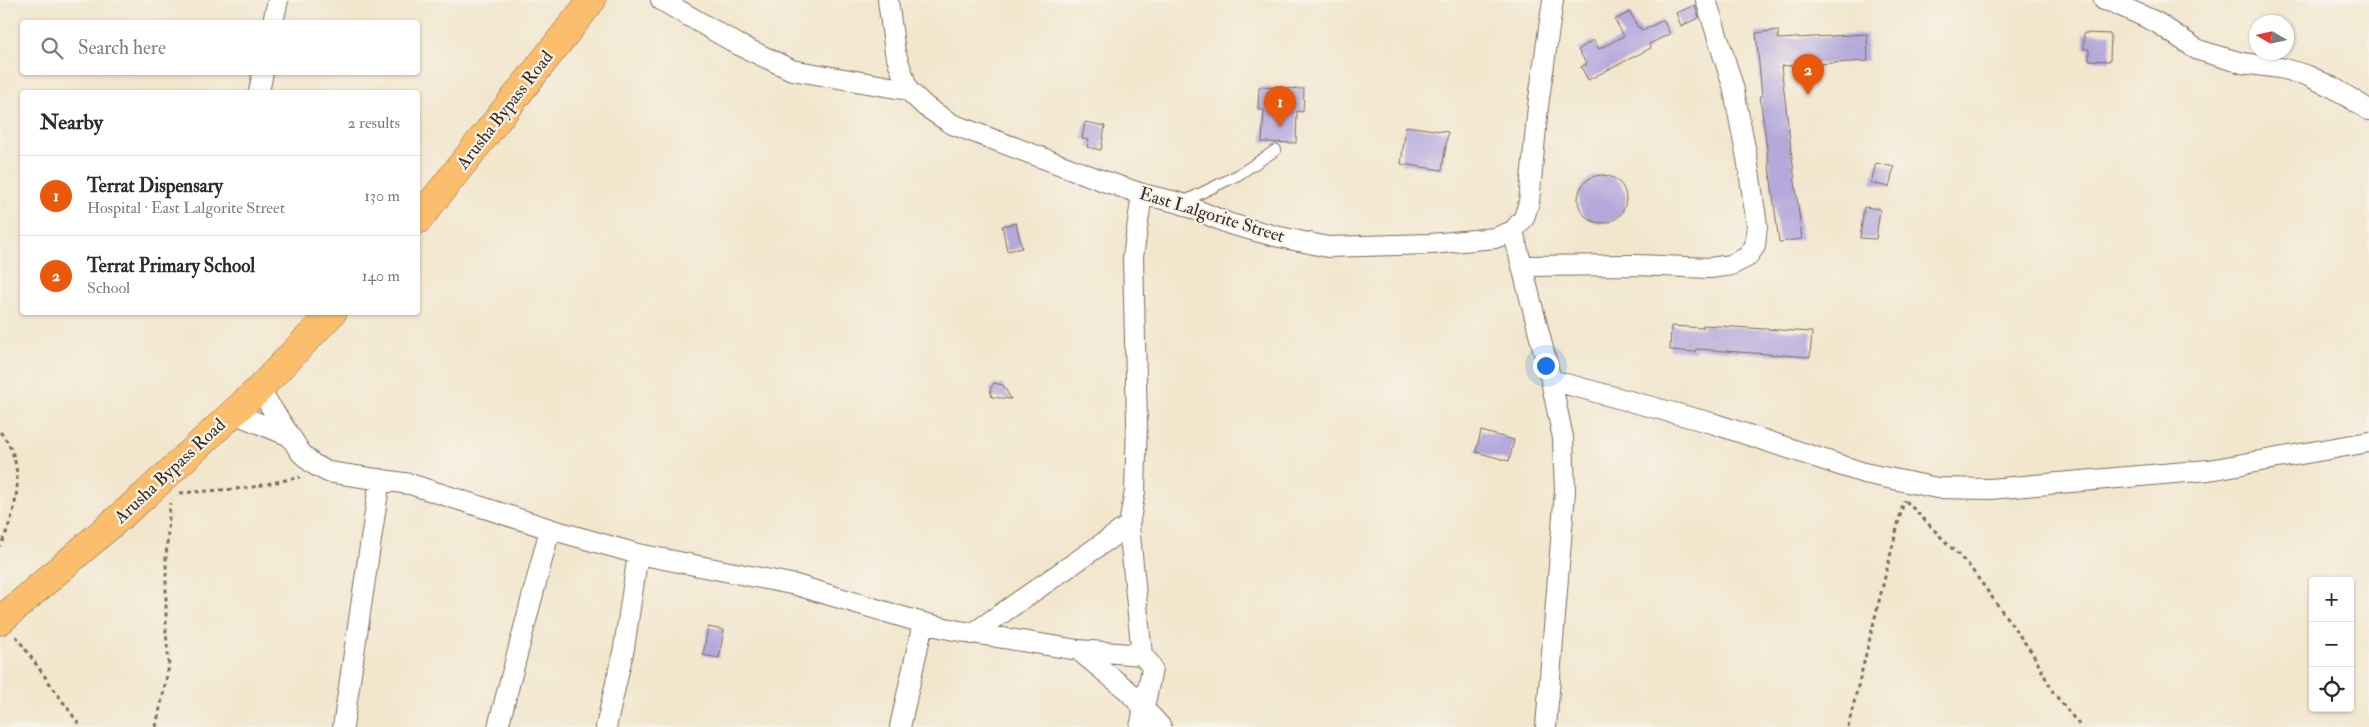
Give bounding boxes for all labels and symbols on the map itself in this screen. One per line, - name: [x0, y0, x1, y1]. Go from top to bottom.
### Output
- north arrow: [2249, 15, 2294, 60]
- street label: Arusha Bypass Road: [451, 46, 559, 175]
- pin: 2: [1792, 54, 1824, 95]
- pin: 1: [1264, 86, 1296, 127]
- street label: East Lalgorite Street: [1137, 182, 1288, 248]
- your location: [1533, 353, 1559, 379]
- street label: Arusha Bypass Road: [109, 413, 231, 529]

